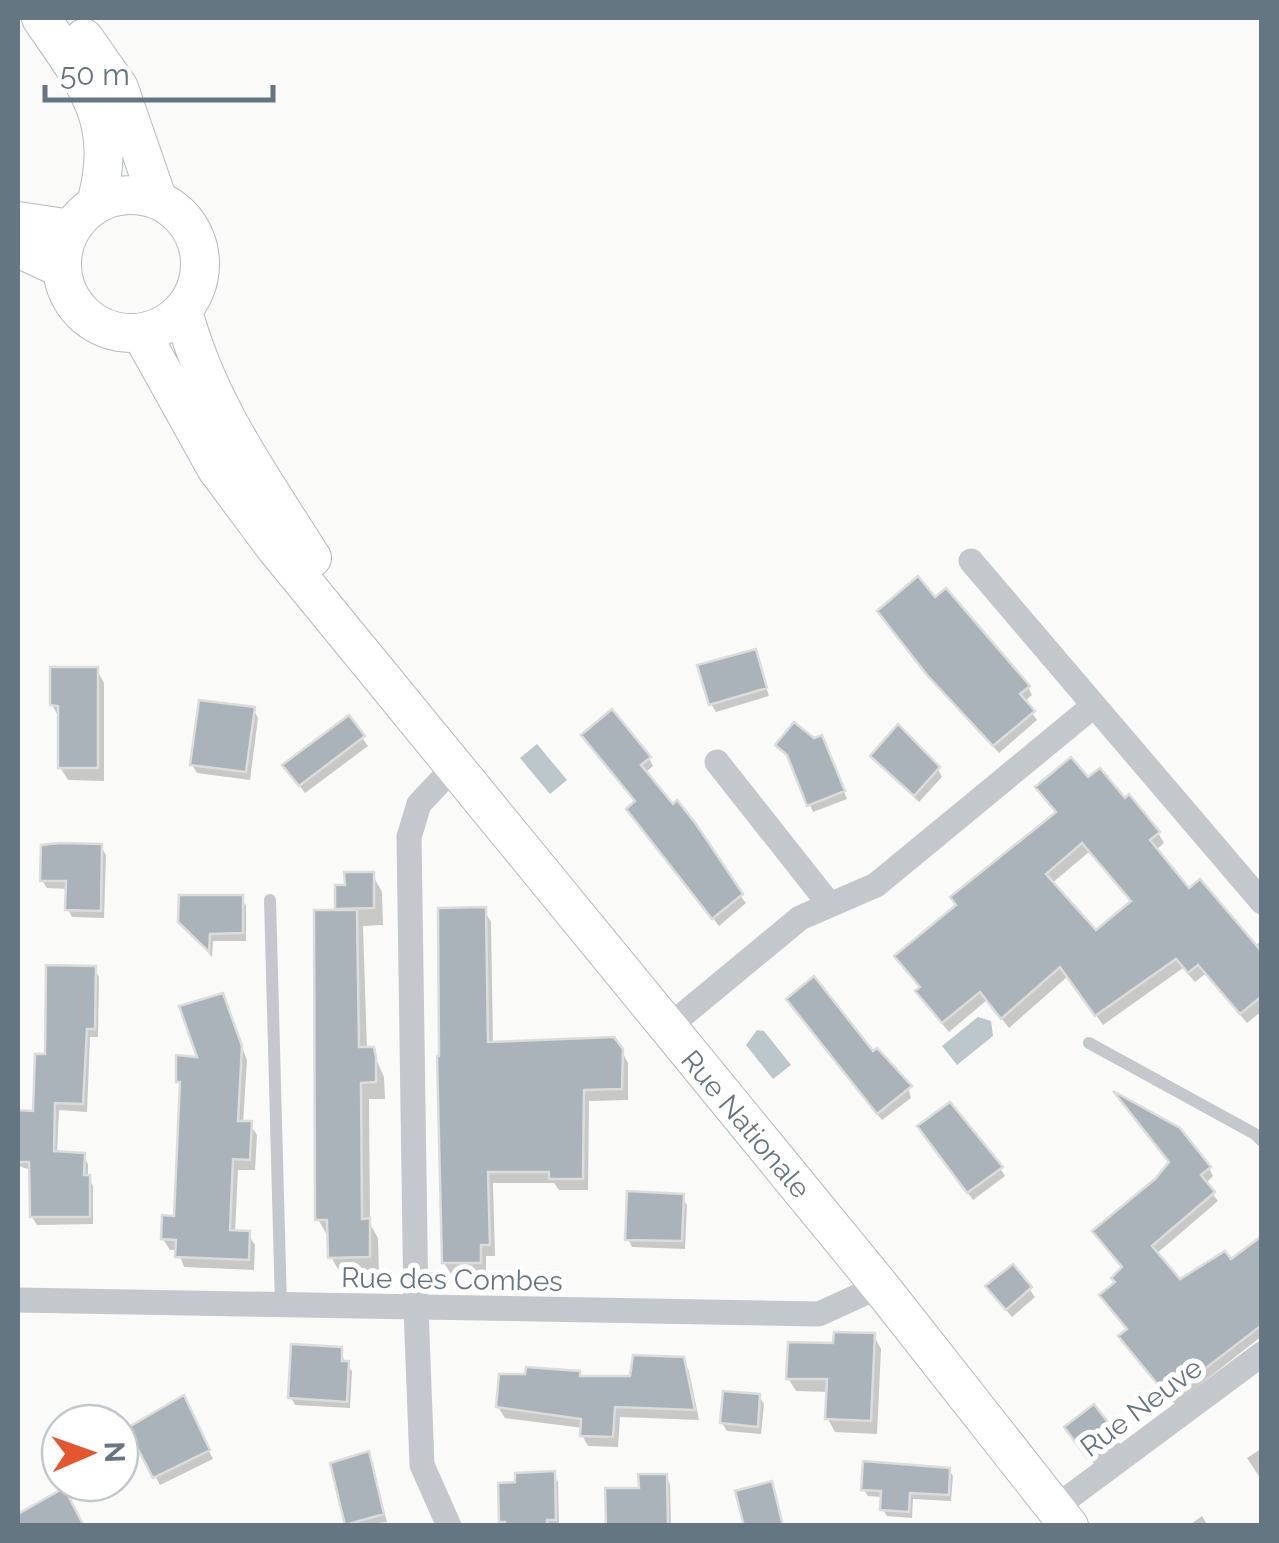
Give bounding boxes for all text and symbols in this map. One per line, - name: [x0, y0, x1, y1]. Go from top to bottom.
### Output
- scale bar: [45, 40, 272, 102]
- text: 50 m: [60, 57, 130, 92]
- street label: Rue Nationale: [674, 1044, 817, 1205]
- street label: Rue des Combes: [341, 1261, 563, 1298]
- street label: Rue Neuve: [1074, 1351, 1209, 1464]
- north arrow: [40, 1403, 140, 1503]
- text: N: [98, 1441, 131, 1463]

